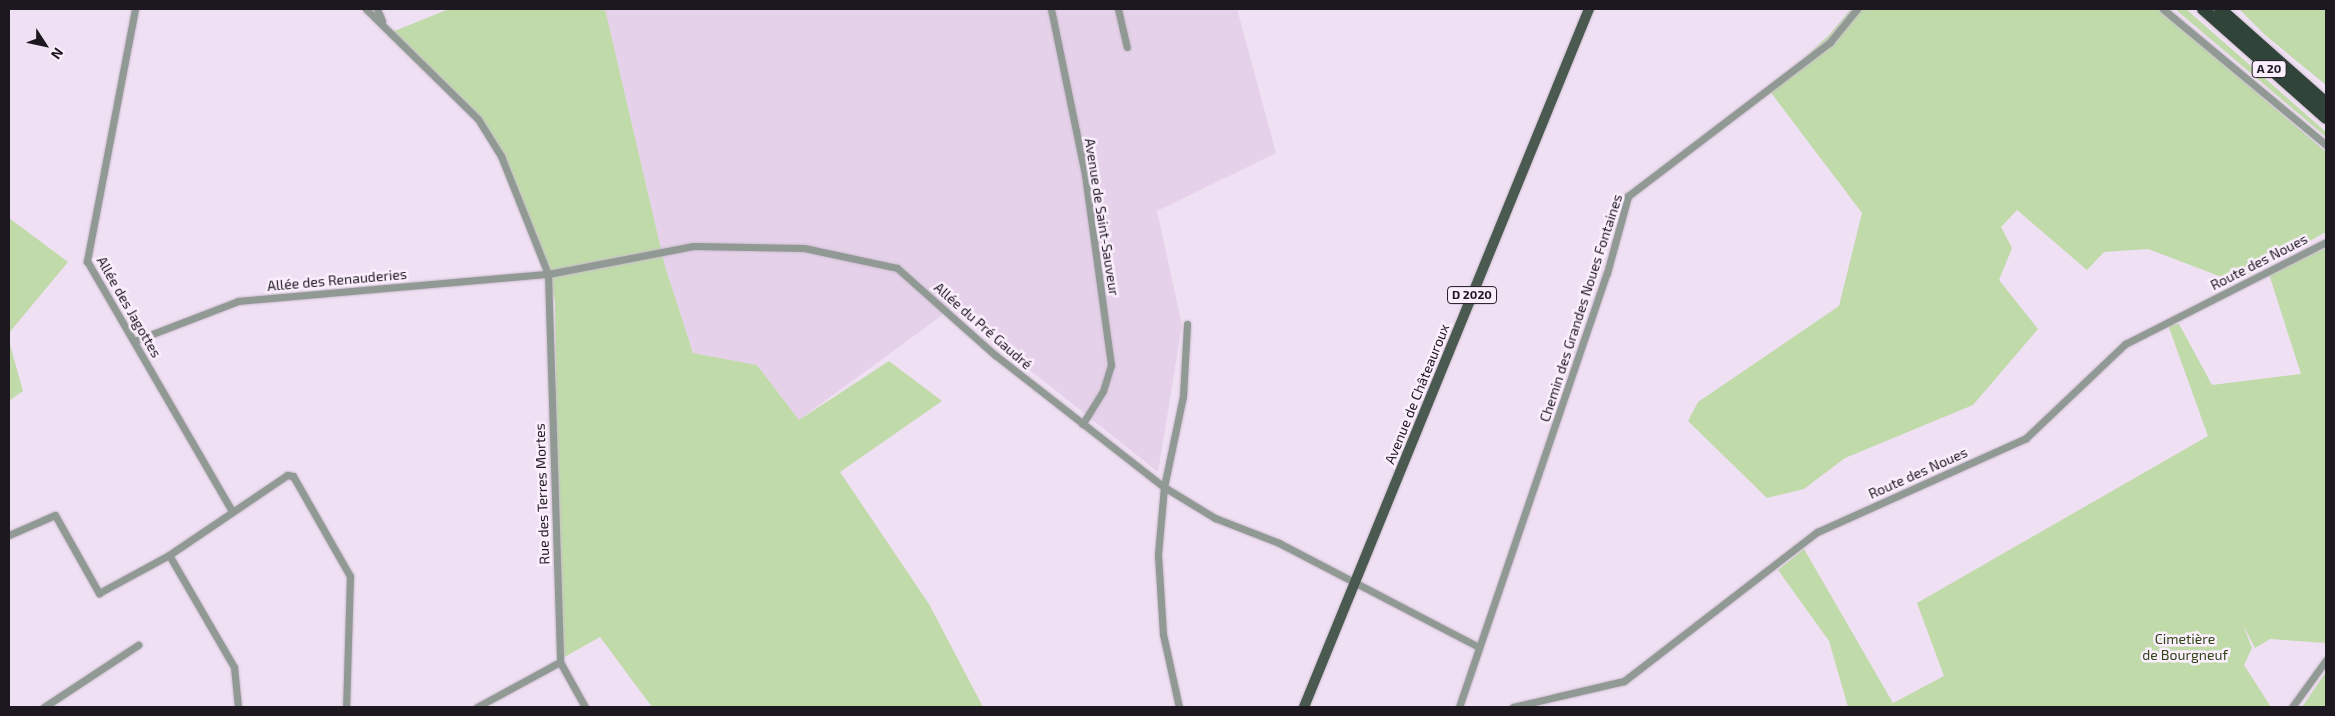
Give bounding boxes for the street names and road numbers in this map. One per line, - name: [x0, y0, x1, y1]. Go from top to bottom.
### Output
- road number: A 20: [2252, 60, 2286, 78]
- street label: Avenue de Saint-Sauveur: [1081, 137, 1123, 297]
- street label: Chemin des Grandes Noues Fontaines: [1536, 192, 1626, 424]
- street label: Route des Noues: [2208, 230, 2310, 294]
- street label: Allée des Jagottes: [93, 253, 165, 361]
- street label: Allée des Renauderies: [266, 266, 408, 294]
- street label: Allée du Pré Gaudré: [931, 279, 1035, 373]
- road number: D 2020: [1447, 286, 1497, 304]
- street label: Avenue de Châteauroux: [1381, 321, 1453, 467]
- street label: Rue des Terres Mortes: [531, 423, 553, 565]
- street label: Route des Noues: [1866, 444, 1970, 502]

